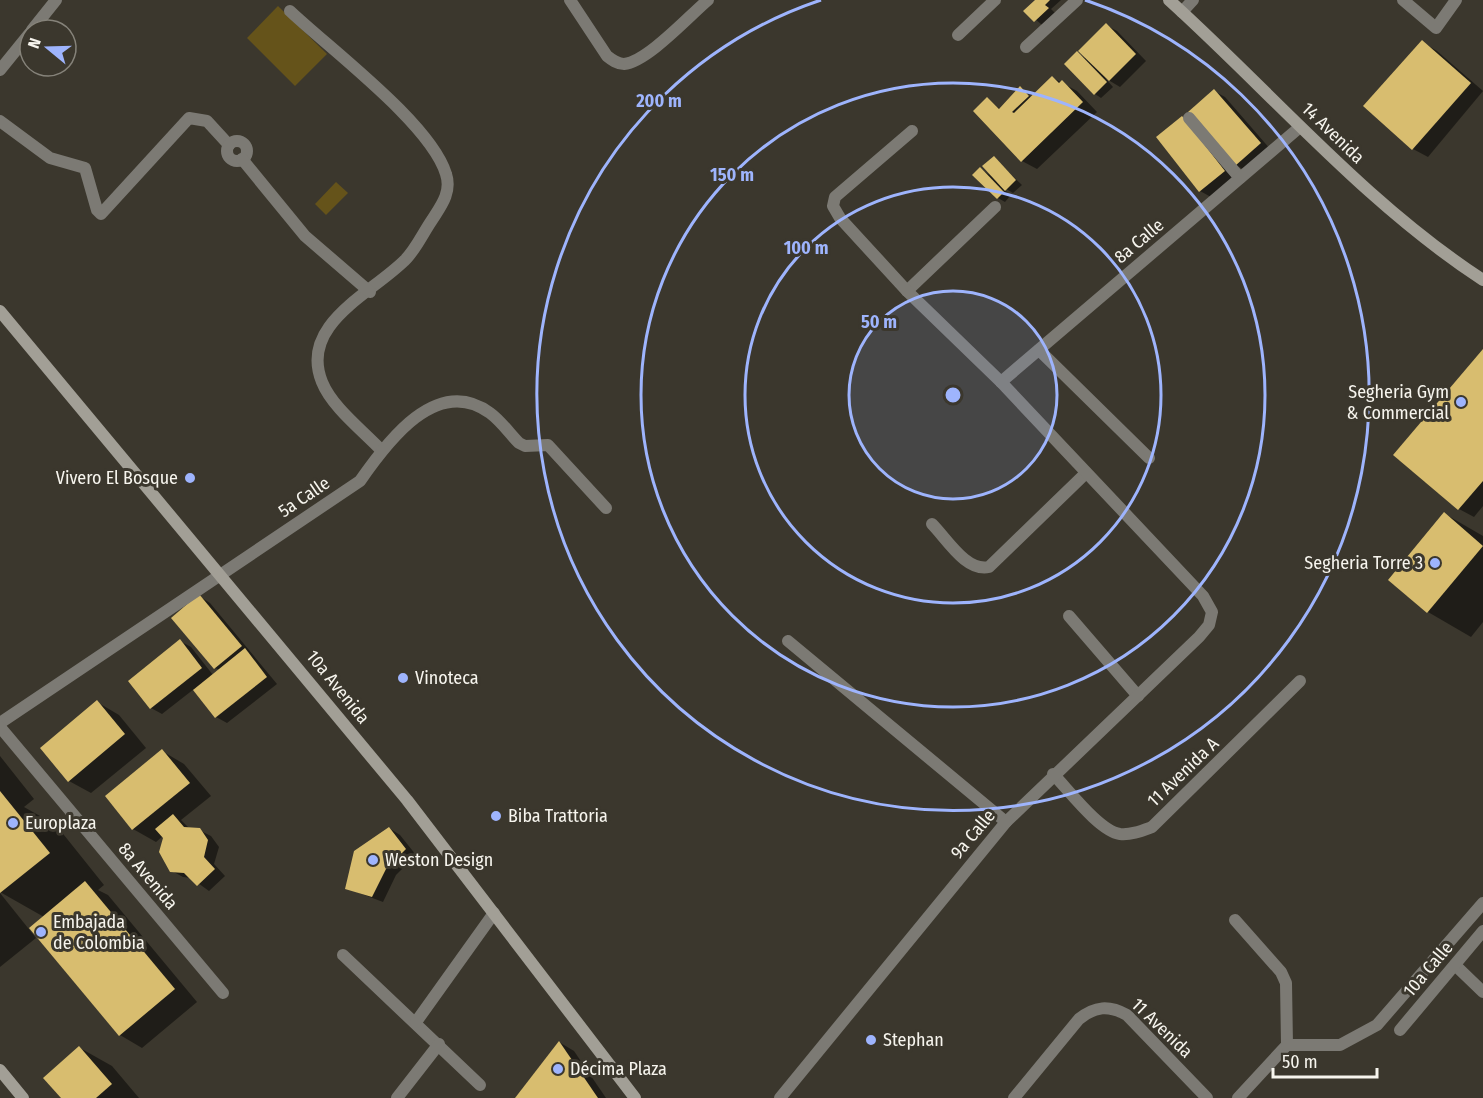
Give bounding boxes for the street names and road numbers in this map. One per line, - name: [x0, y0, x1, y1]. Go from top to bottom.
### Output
- street label: 14 Avenida: [1297, 98, 1369, 168]
- street label: 8a Calle: [1110, 214, 1168, 268]
- street label: 5a Calle: [274, 472, 334, 522]
- street label: 10a Avenida: [302, 646, 374, 728]
- street label: 11 Avenida A: [1143, 732, 1224, 811]
- street label: 9a Calle: [946, 805, 1000, 863]
- street label: 8a Avenida: [114, 838, 183, 914]
- street label: 10a Calle: [1399, 937, 1458, 1001]
- street label: 11 Avenida: [1127, 993, 1197, 1063]

